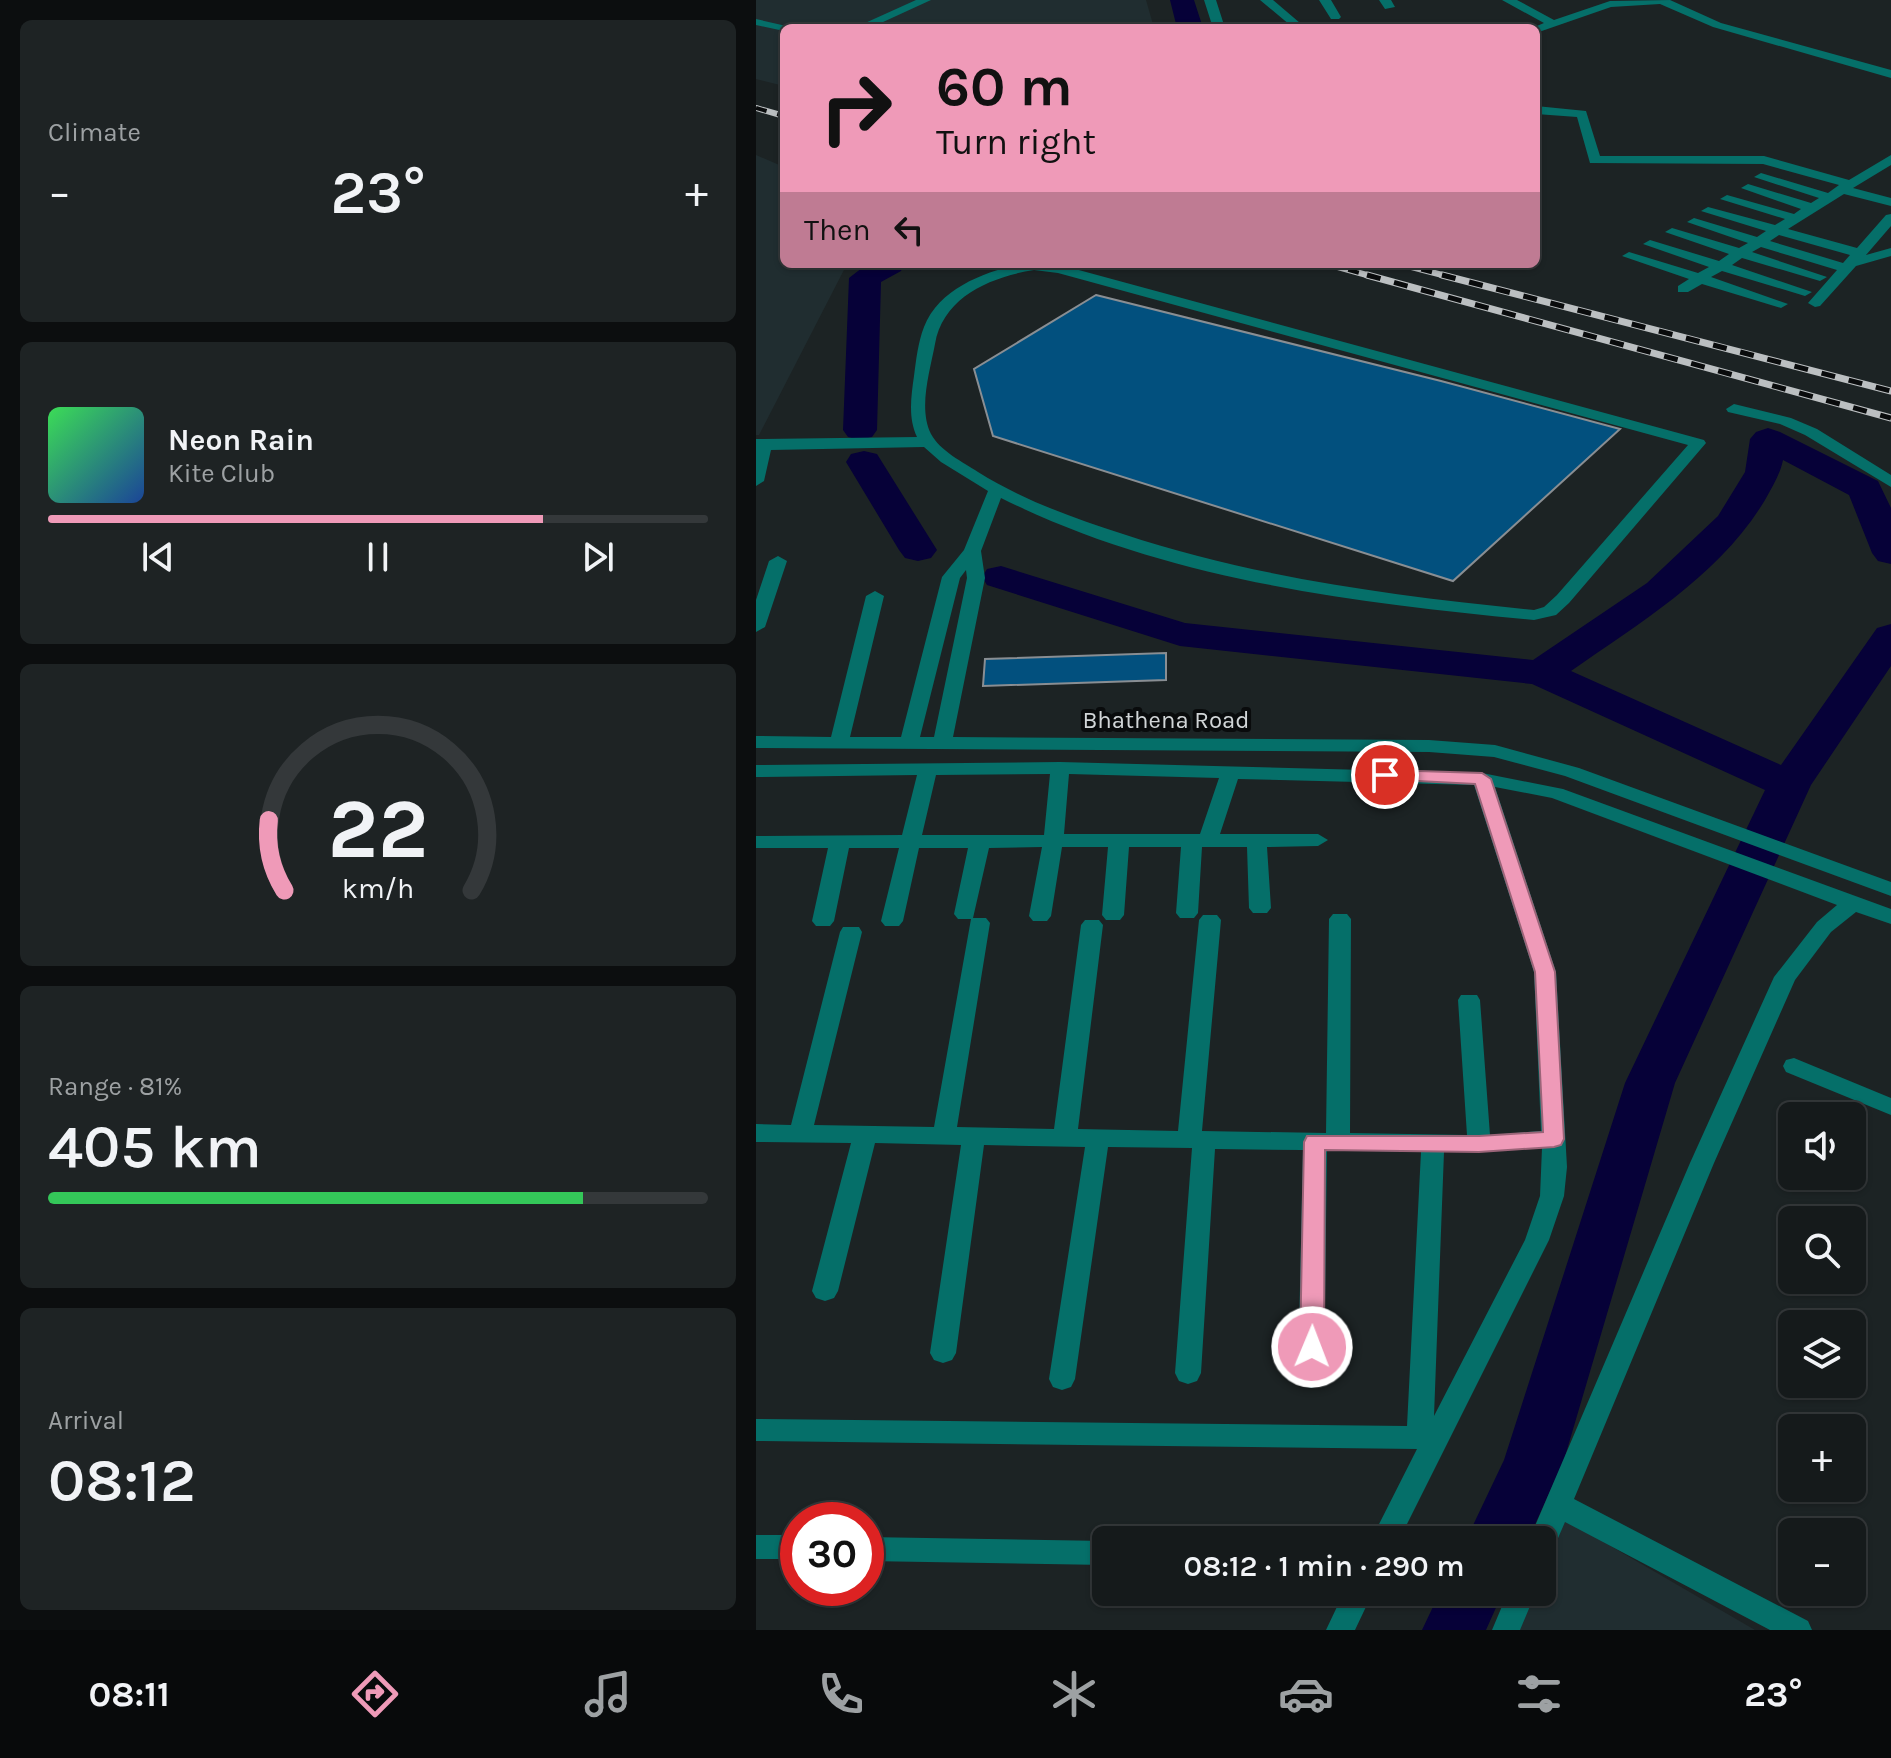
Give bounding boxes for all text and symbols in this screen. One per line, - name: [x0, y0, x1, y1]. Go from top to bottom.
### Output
- text: 60 m: [936, 54, 1073, 119]
- icon: right: [804, 56, 908, 160]
- text: Climate: [48, 117, 141, 148]
- text: Turn right: [936, 121, 1096, 163]
- text: 23°: [330, 158, 426, 228]
- text: −: [48, 167, 71, 218]
- text: +: [685, 167, 708, 218]
- icon: left: [887, 208, 931, 252]
- text: Then: [804, 212, 871, 248]
- text: Neon Rain: [168, 422, 314, 458]
- text: Kite Club: [168, 458, 275, 489]
- icon: previous: [136, 535, 180, 579]
- icon: pause: [356, 535, 400, 579]
- icon: next: [576, 535, 620, 579]
- street label: Bhathena Road: [1082, 706, 1250, 734]
- pin: [1351, 741, 1419, 809]
- icon: arrive: [1363, 753, 1407, 797]
- text: 22: [328, 781, 428, 878]
- text: km/h: [342, 872, 414, 905]
- text: Range · 81%: [48, 1071, 182, 1102]
- map controls: [1778, 1102, 1866, 1606]
- button: sound: [1778, 1102, 1866, 1190]
- text: 405 km: [48, 1112, 262, 1182]
- button: search: [1778, 1206, 1866, 1294]
- position arrow: [1270, 1305, 1354, 1389]
- button: layers: [1778, 1310, 1866, 1398]
- text: Arrival: [48, 1405, 124, 1436]
- button: +: [1778, 1414, 1866, 1502]
- text: 08:12: [48, 1446, 196, 1516]
- speed limit sign: 30: [780, 1502, 884, 1606]
- button: −: [1778, 1518, 1866, 1606]
- text: 08:12 · 1 min · 290 m: [1183, 1548, 1465, 1584]
- icon: directions: [347, 1666, 403, 1722]
- icon: music: [580, 1666, 636, 1722]
- icon: phone: [813, 1666, 869, 1722]
- icon: climate: [1046, 1666, 1102, 1722]
- icon: car: [1278, 1666, 1334, 1722]
- icon: filters: [1511, 1666, 1567, 1722]
- text: 08:11: [88, 1673, 170, 1715]
- text: 23°: [1744, 1673, 1803, 1715]

